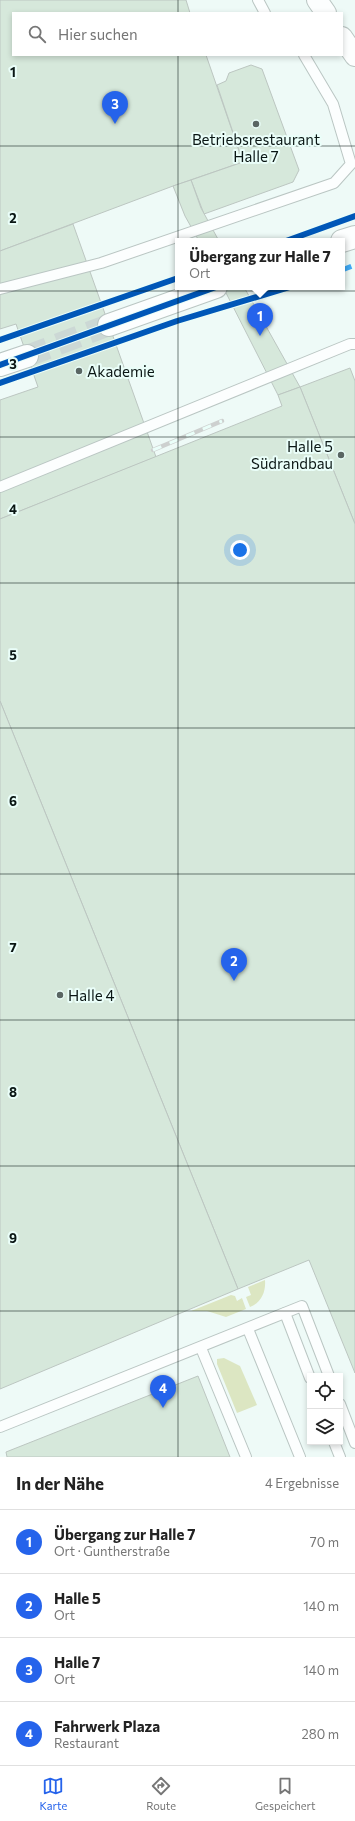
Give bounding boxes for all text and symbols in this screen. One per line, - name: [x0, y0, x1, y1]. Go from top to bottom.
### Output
- search box: [12, 12, 343, 56]
- icon: search: [26, 23, 48, 45]
- text: Hier suchen: [58, 25, 138, 43]
- text: 1: [10, 64, 16, 80]
- pin: 3: [102, 91, 128, 124]
- marker: Betriebsrestaurant Halle 7: [251, 119, 261, 129]
- place label: Betriebsrestaurant Halle 7: [192, 130, 320, 165]
- text: 2: [9, 210, 17, 226]
- popup: [175, 238, 345, 290]
- text: Übergang zur Halle 7: [189, 247, 331, 265]
- text: Ort: [189, 265, 210, 281]
- pin: 1: [247, 303, 273, 336]
- text: 3: [9, 356, 17, 372]
- place label: Akademie: [87, 362, 155, 380]
- marker: Akademie: [74, 366, 84, 376]
- place label: Halle 5 Südrandbau: [251, 437, 333, 472]
- marker: Halle 5 Südrandbau: [336, 450, 346, 460]
- text: 4: [9, 501, 17, 517]
- your location: [230, 540, 250, 560]
- text: 5: [9, 647, 17, 663]
- text: 6: [9, 793, 17, 809]
- text: 7: [9, 939, 17, 955]
- pin: 2: [221, 948, 247, 981]
- place label: Halle 4: [68, 986, 115, 1004]
- marker: Halle 4: [55, 990, 65, 1000]
- text: 8: [9, 1084, 17, 1100]
- text: 9: [9, 1230, 17, 1246]
- map controls: [307, 1373, 343, 1445]
- button: locate: [307, 1373, 343, 1409]
- pin: 4: [150, 1375, 176, 1408]
- button: layers: [307, 1409, 343, 1445]
- text: In der Nähe: [16, 1473, 104, 1494]
- text: 4 Ergebnisse: [265, 1475, 339, 1491]
- text: Übergang zur Halle 7: [54, 1525, 195, 1543]
- text: 1: [26, 1534, 32, 1550]
- text: 70 m: [310, 1534, 339, 1550]
- text: Ort · Guntherstraße: [54, 1543, 170, 1559]
- text: Halle 5: [54, 1589, 101, 1607]
- text: 2: [25, 1598, 33, 1614]
- text: 140 m: [303, 1598, 339, 1614]
- text: Ort: [54, 1607, 75, 1623]
- text: Halle 7: [54, 1653, 100, 1671]
- text: 3: [25, 1662, 33, 1678]
- text: 140 m: [303, 1662, 339, 1678]
- text: Ort: [54, 1671, 75, 1687]
- text: Fahrwerk Plaza: [54, 1717, 160, 1735]
- text: 4: [25, 1726, 33, 1742]
- text: 280 m: [302, 1726, 339, 1742]
- text: Restaurant: [54, 1735, 119, 1751]
- tab: Karte: [39, 1775, 67, 1812]
- tab: Route: [146, 1775, 176, 1812]
- tab: Gespeichert: [255, 1775, 316, 1812]

